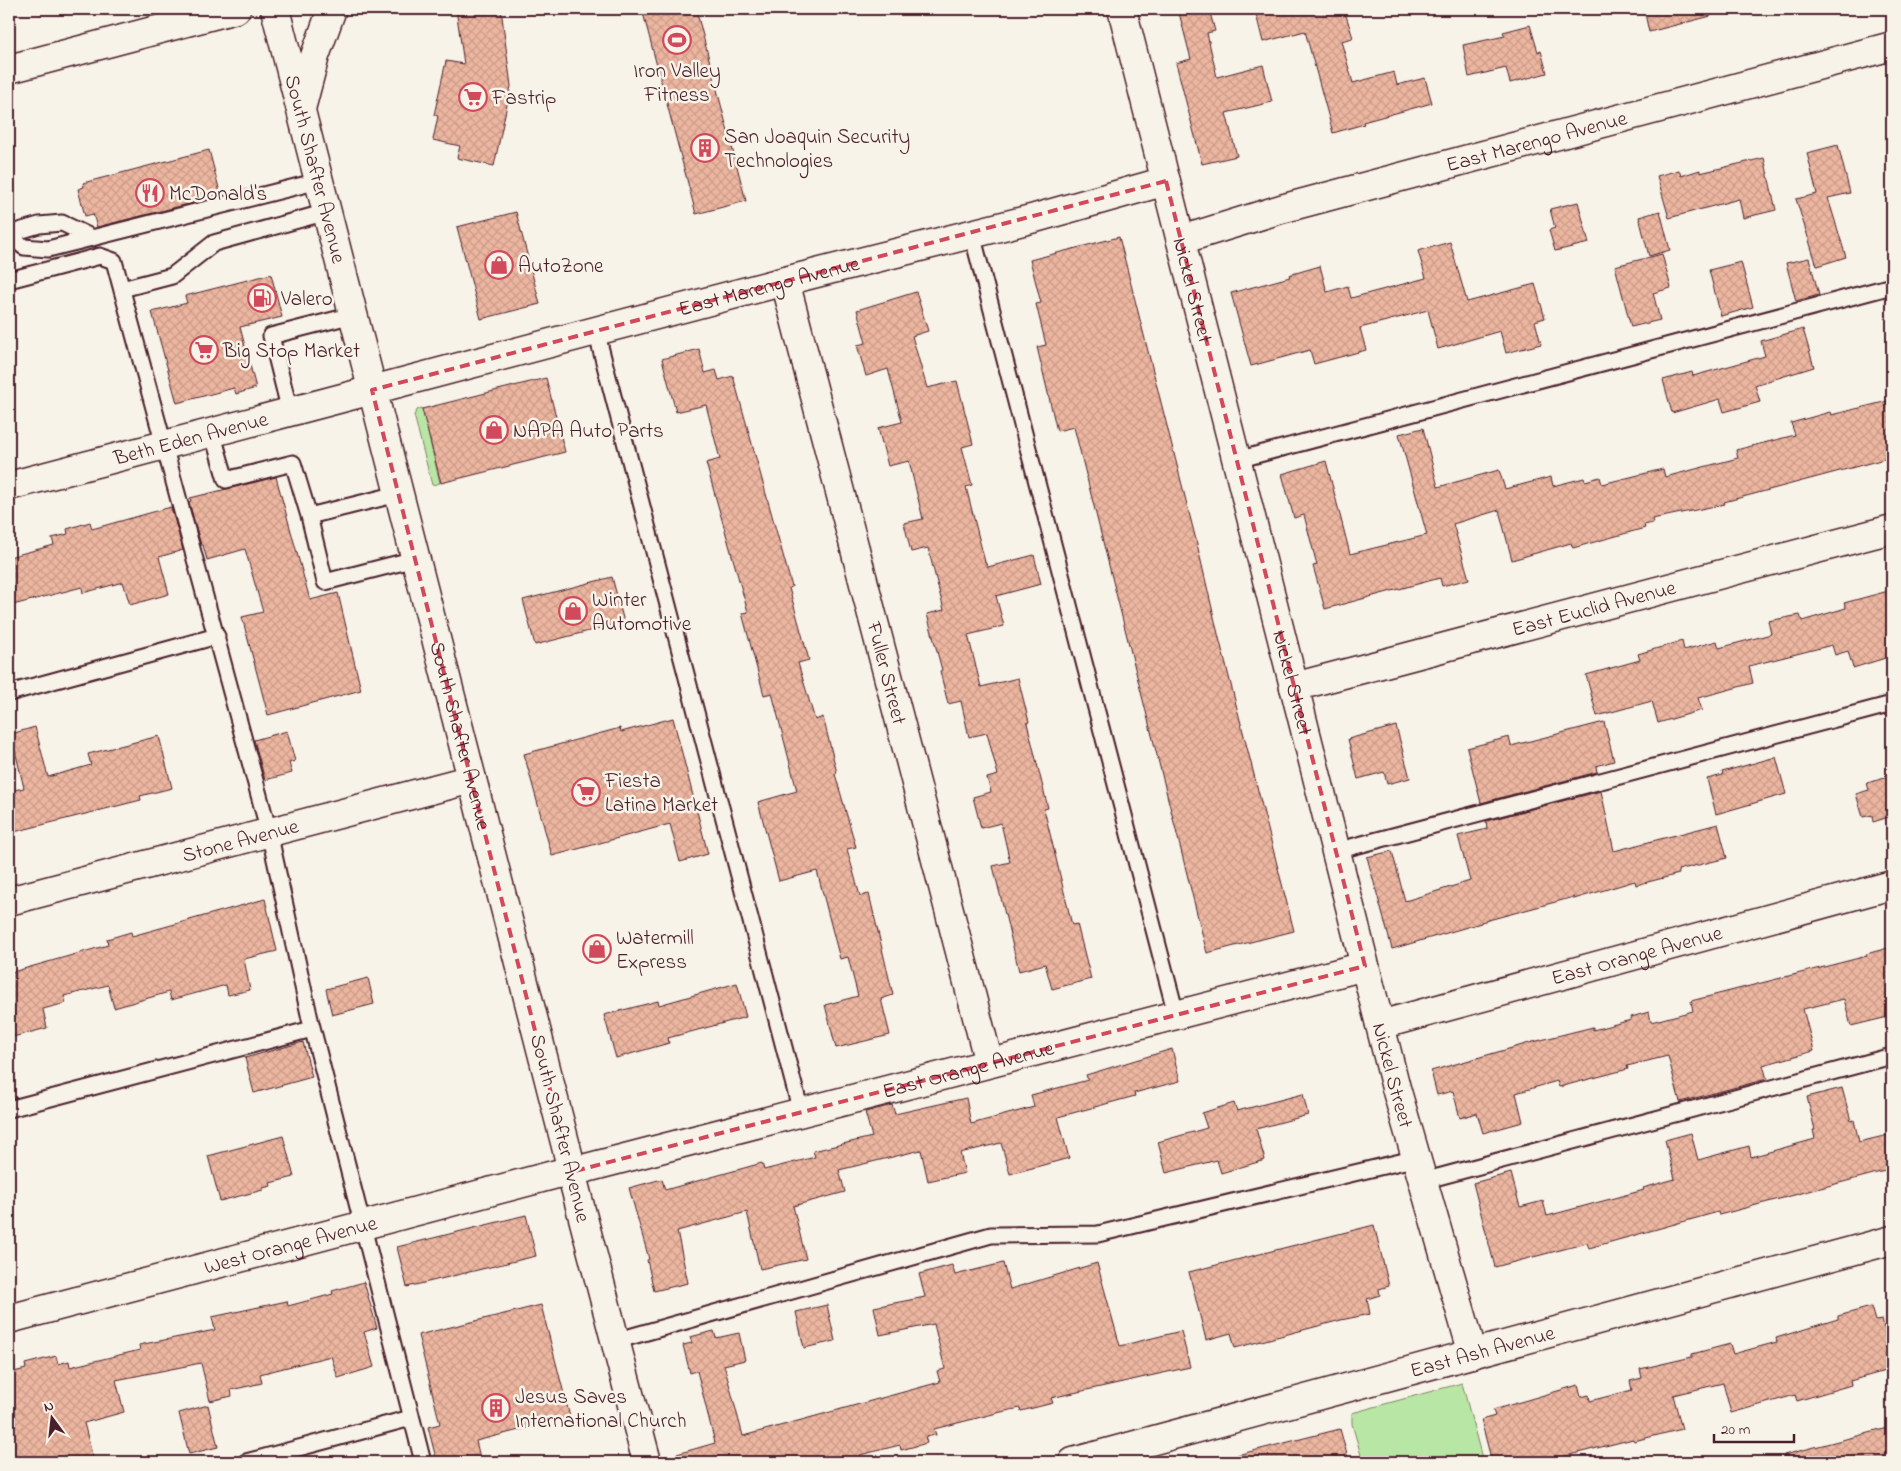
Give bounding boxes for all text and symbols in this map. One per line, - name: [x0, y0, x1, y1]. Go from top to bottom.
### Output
- sports icon: Iron Valley Fitness: [662, 25, 692, 55]
- place label: Iron Valley Fitness: [633, 57, 721, 111]
- street label: South Shafter Avenue: [275, 72, 353, 267]
- supermarket icon: Fastrip: [458, 82, 488, 112]
- place label: Fastrip: [491, 84, 556, 114]
- street label: East Marengo Avenue: [1443, 104, 1631, 181]
- place label: San Joaquin Security Technologies: [724, 123, 910, 179]
- building icon: San Joaquin Security Technologies: [690, 133, 720, 163]
- restaurant icon: McDonald's: [135, 178, 165, 208]
- place label: McDonald's: [169, 180, 267, 210]
- street label: Nickel Street: [1164, 235, 1219, 346]
- shop icon: AutoZone: [484, 250, 514, 280]
- street label: East Marengo Avenue: [676, 250, 864, 325]
- place label: AutoZone: [518, 252, 604, 282]
- fuel station icon: Valero: [247, 283, 277, 313]
- place label: Valero: [280, 285, 333, 315]
- supermarket icon: Big Stop Market: [189, 335, 219, 365]
- place label: Big Stop Market: [222, 337, 360, 369]
- street label: Beth Eden Avenue: [110, 405, 272, 475]
- shop icon: NAPA Auto Parts: [479, 415, 509, 445]
- place label: NAPA Auto Parts: [513, 417, 664, 447]
- street label: East Euclid Avenue: [1509, 574, 1680, 646]
- place label: Winter Automotive: [592, 586, 692, 640]
- shop icon: Winter Automotive: [558, 596, 588, 626]
- street label: Fuller Street: [857, 618, 913, 728]
- street label: Nickel Street: [1263, 627, 1319, 739]
- street label: South Shafter Avenue: [420, 639, 498, 834]
- place label: Fiesta Latina Market: [604, 767, 718, 821]
- supermarket icon: Fiesta Latina Market: [571, 777, 601, 807]
- street label: Stone Avenue: [179, 812, 303, 872]
- street label: East Orange Avenue: [1548, 919, 1727, 994]
- place label: Watermill Express: [616, 924, 694, 978]
- shop icon: Watermill Express: [582, 934, 612, 964]
- street label: Nickel Street: [1363, 1020, 1420, 1132]
- street label: South Shafter Avenue: [521, 1031, 597, 1226]
- street label: East Orange Avenue: [879, 1034, 1058, 1108]
- street label: West Orange Avenue: [201, 1209, 381, 1284]
- street label: East Ash Avenue: [1407, 1319, 1559, 1387]
- place label: Jesus Saves International Church: [515, 1383, 686, 1437]
- building icon: Jesus Saves International Church: [481, 1393, 511, 1423]
- north arrow: [28, 1394, 78, 1444]
- text: N: [42, 1396, 56, 1418]
- scale bar: [1714, 1411, 1794, 1443]
- text: 20 m: [1721, 1419, 1751, 1441]

